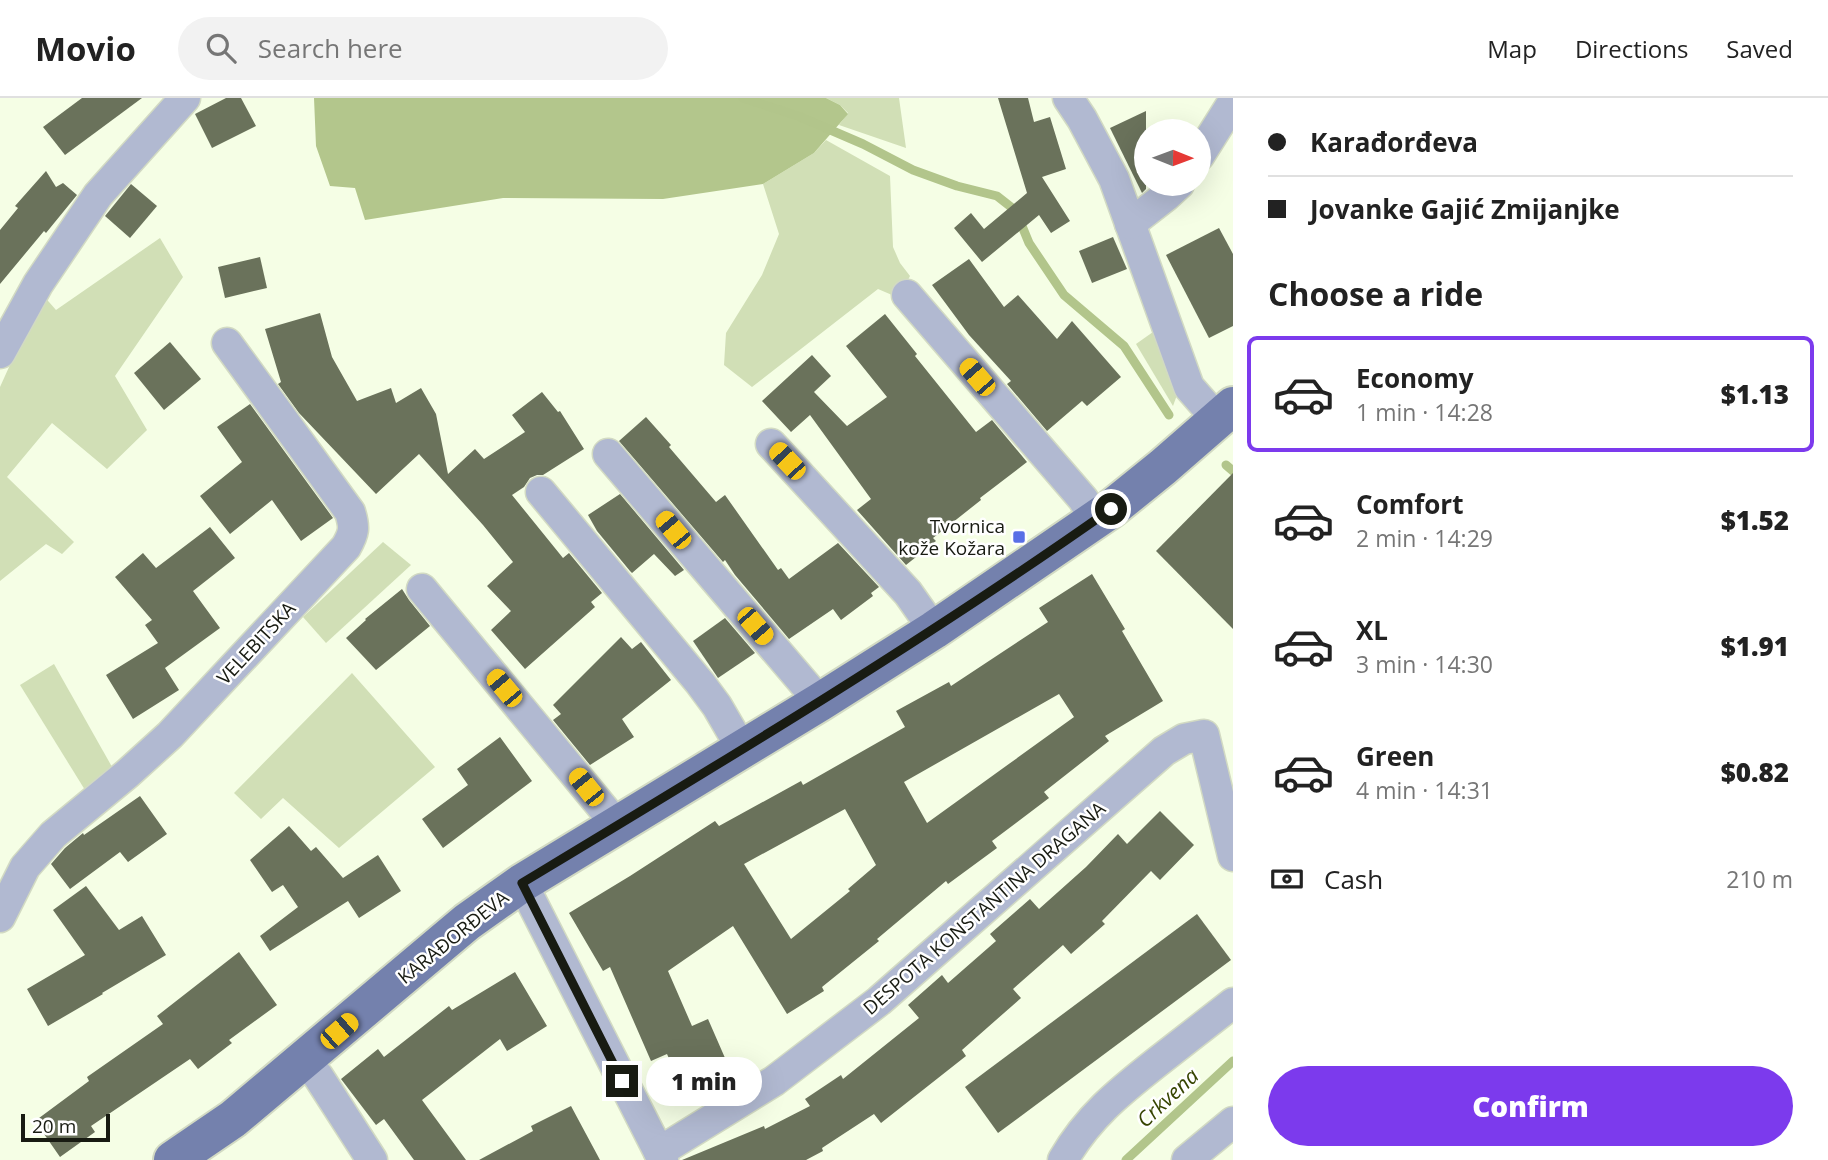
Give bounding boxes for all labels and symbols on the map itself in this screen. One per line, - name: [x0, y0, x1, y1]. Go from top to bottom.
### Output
- north arrow: [1134, 119, 1211, 196]
- car: [956, 354, 999, 400]
- car: [765, 438, 810, 484]
- route start: [1095, 493, 1127, 525]
- car: [652, 507, 695, 553]
- place label: Tvornica kože Kožara: [898, 513, 1005, 561]
- marker: Tvornica kože Kožara: [1011, 529, 1027, 545]
- street label: VELEBITSKA: [211, 596, 301, 690]
- car: [734, 603, 777, 649]
- car: [483, 665, 526, 711]
- car: [565, 764, 608, 810]
- street label: DESPOTA KONSTANTINA DRAGANA: [857, 796, 1111, 1020]
- street label: KARAĐORĐEVA: [392, 884, 514, 990]
- car: [317, 1009, 362, 1053]
- callout: 1 min: [646, 1056, 762, 1105]
- water label: Crkvena: [1130, 1061, 1204, 1133]
- route end: [606, 1065, 638, 1097]
- scale bar: [21, 1111, 110, 1143]

